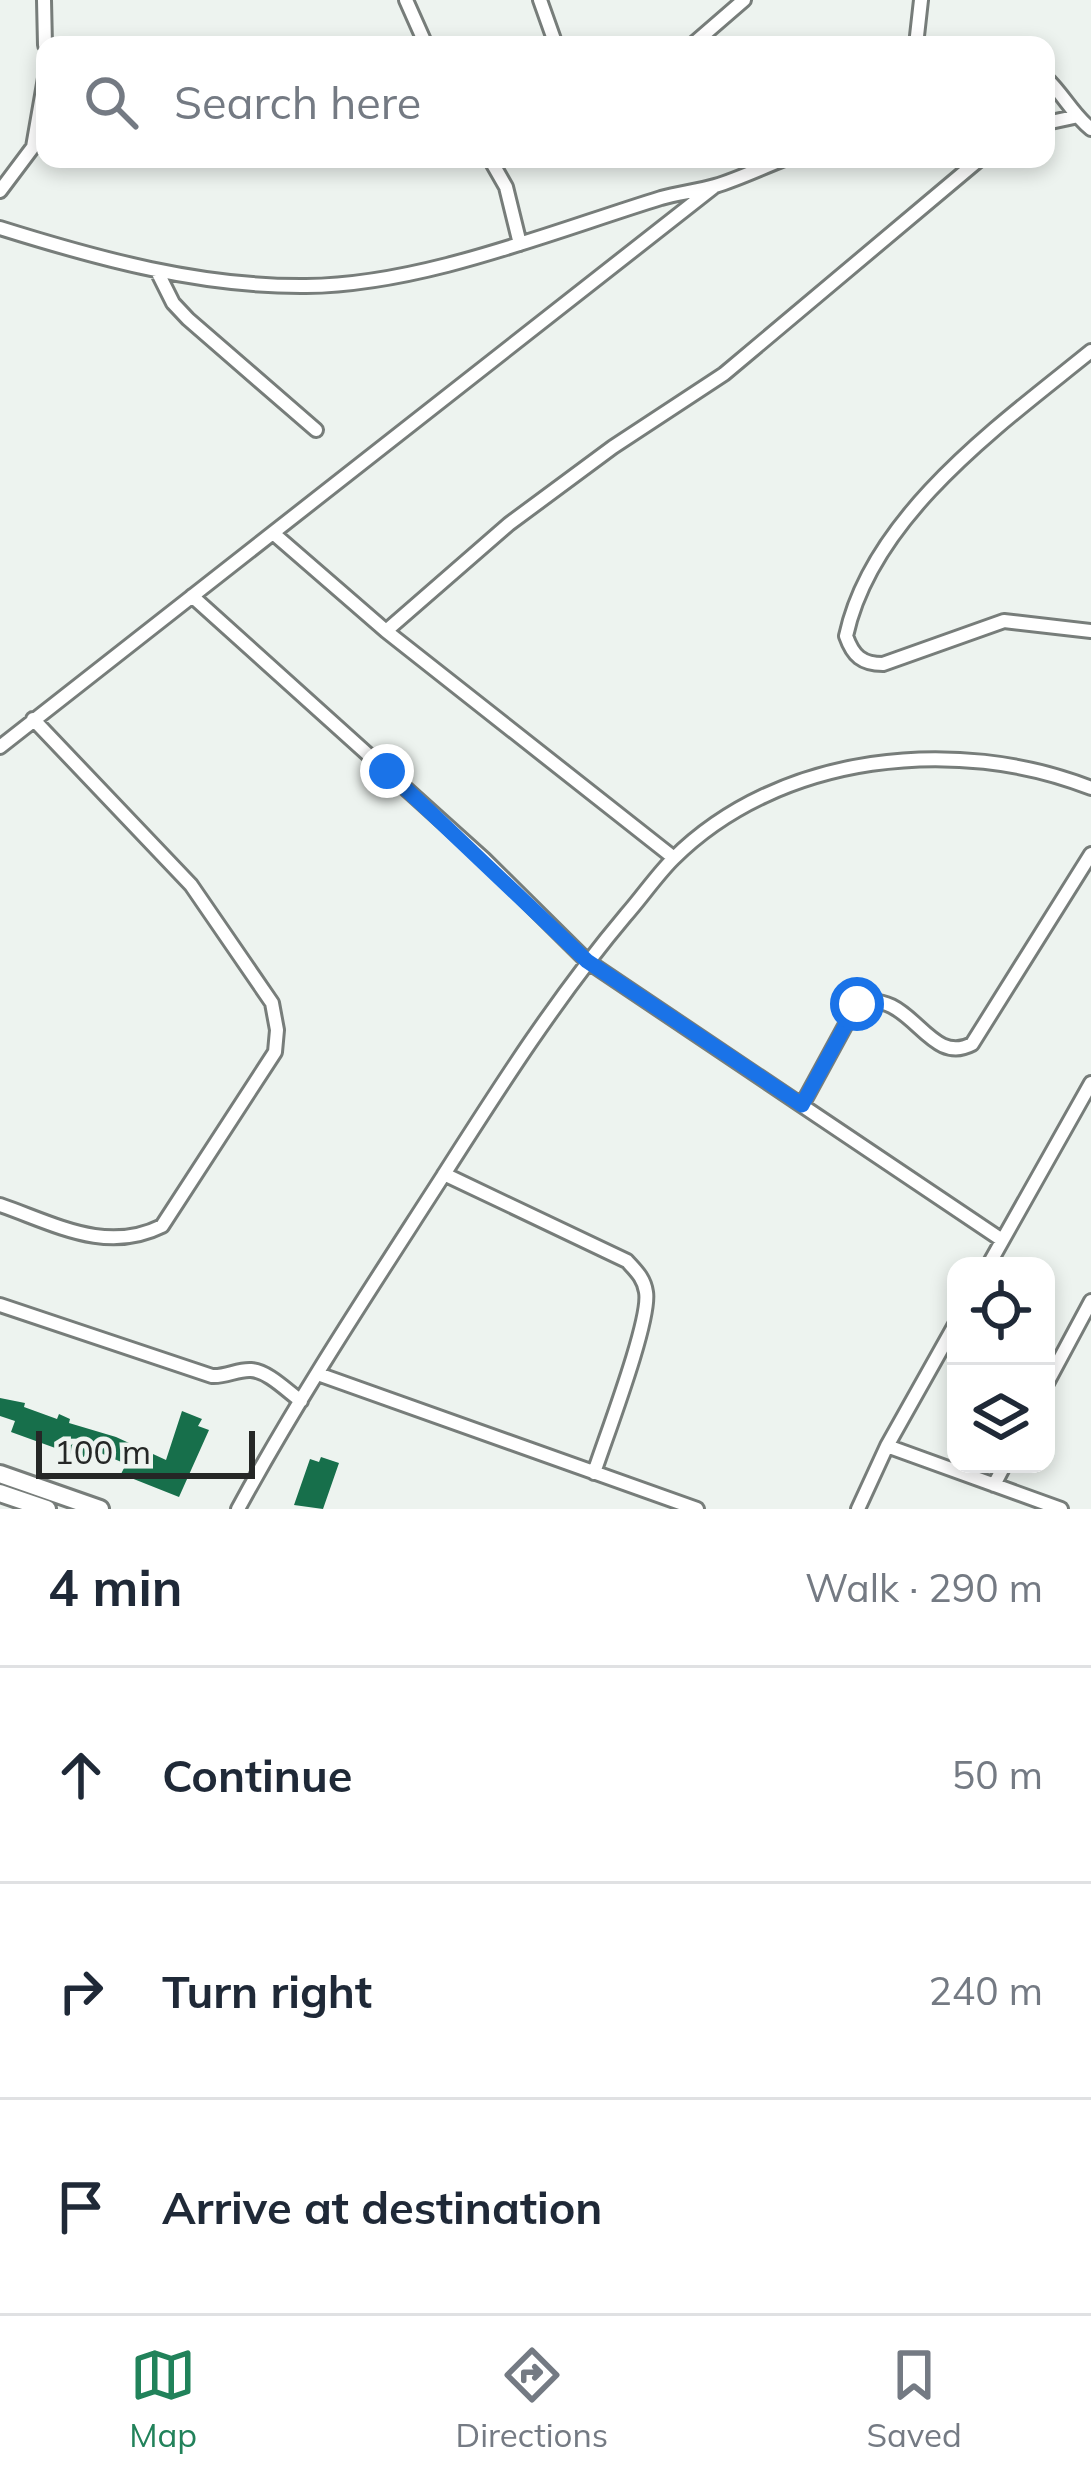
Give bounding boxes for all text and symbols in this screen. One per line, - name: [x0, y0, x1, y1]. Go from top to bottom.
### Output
- search box: [36, 36, 1055, 168]
- icon: search: [78, 69, 144, 135]
- text: Search here: [174, 74, 421, 130]
- route end: [360, 744, 414, 798]
- route start: [830, 977, 884, 1031]
- map controls: [947, 1257, 1055, 1473]
- button: locate: [947, 1257, 1055, 1365]
- button: layers: [947, 1365, 1055, 1473]
- scale bar: [36, 1425, 255, 1478]
- text: 100 m: [54, 1431, 151, 1472]
- text: 4 min: [48, 1555, 183, 1619]
- text: Walk · 290 m: [805, 1563, 1043, 1612]
- icon: ahead: [48, 1742, 114, 1808]
- text: Continue: [162, 1747, 352, 1803]
- text: 50 m: [952, 1750, 1043, 1799]
- icon: right: [48, 1958, 114, 2024]
- text: Turn right: [162, 1963, 372, 2019]
- text: 240 m: [928, 1966, 1043, 2015]
- icon: arrive: [48, 2174, 114, 2240]
- text: Arrive at destination: [162, 2179, 602, 2235]
- tab: Map: [129, 2342, 197, 2455]
- tab: Directions: [456, 2342, 608, 2455]
- tab: Saved: [867, 2342, 962, 2455]

